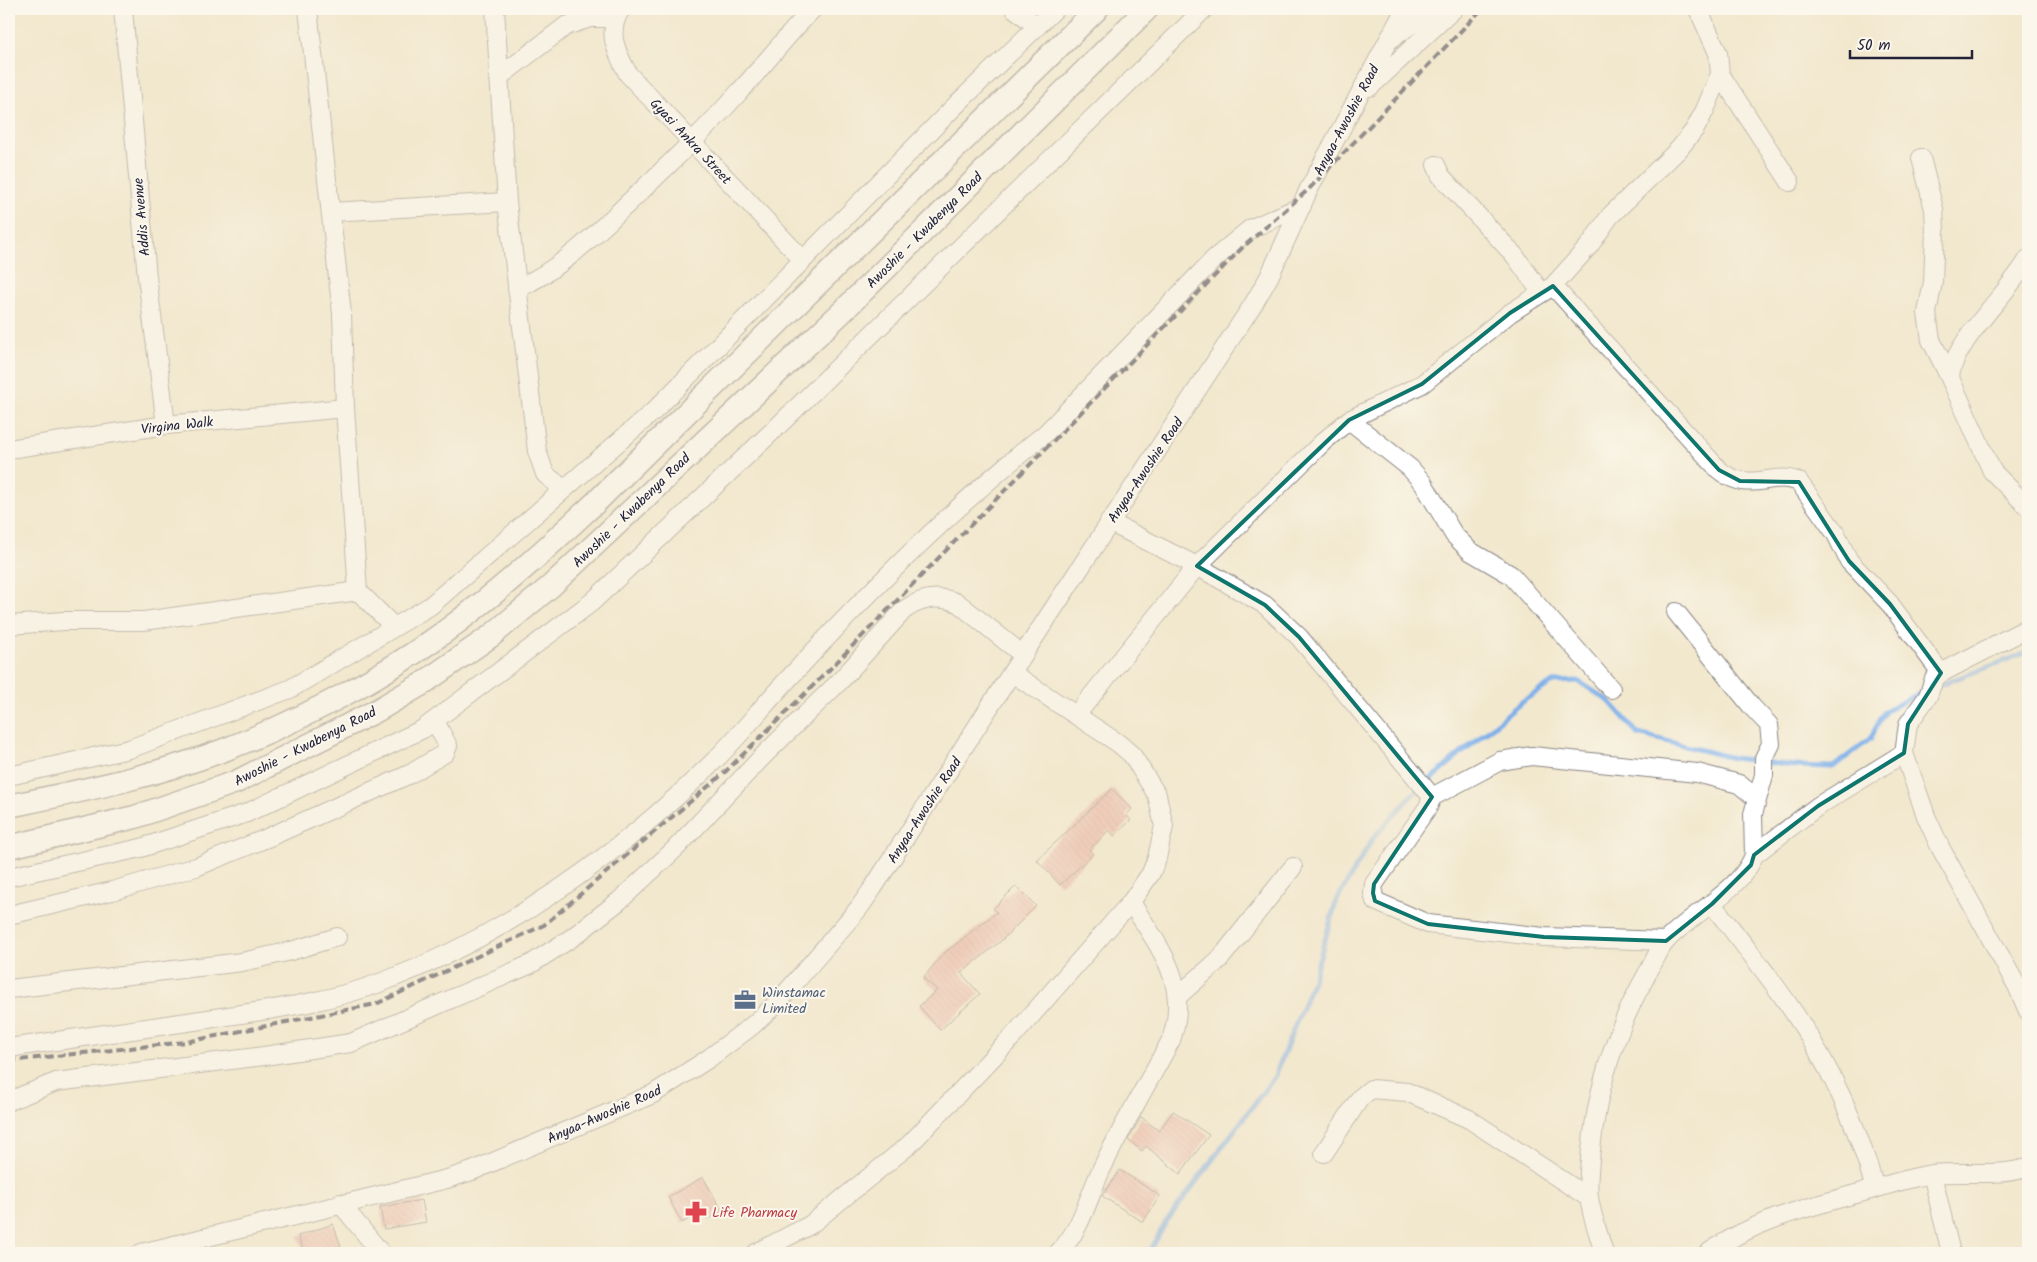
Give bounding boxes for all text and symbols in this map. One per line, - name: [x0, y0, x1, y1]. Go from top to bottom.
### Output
- scale bar: [1850, 28, 1972, 60]
- text: 50 m: [1857, 34, 1891, 58]
- street label: Anyaa-Awoshie Road: [1308, 60, 1386, 180]
- street label: Gyasi Ankra Street: [644, 93, 737, 190]
- street label: Awoshie - Kwabenya Road: [861, 167, 989, 294]
- street label: Addis Avenue: [128, 176, 156, 257]
- street label: Virgina Walk: [140, 411, 215, 441]
- street label: Anyaa-Awoshie Road: [1102, 413, 1190, 528]
- street label: Awoshie - Kwabenya Road: [568, 448, 697, 573]
- street label: Awoshie - Kwabenya Road: [230, 701, 381, 792]
- street label: Anyaa-Awoshie Road: [882, 752, 968, 868]
- place label: Winstamac Limited: [762, 982, 826, 1020]
- office icon: Winstamac Limited: [732, 987, 758, 1013]
- street label: Anyaa-Awoshie Road: [544, 1079, 666, 1150]
- pharmacy icon: Life Pharmacy: [683, 1199, 709, 1225]
- place label: Life Pharmacy: [712, 1202, 797, 1224]

